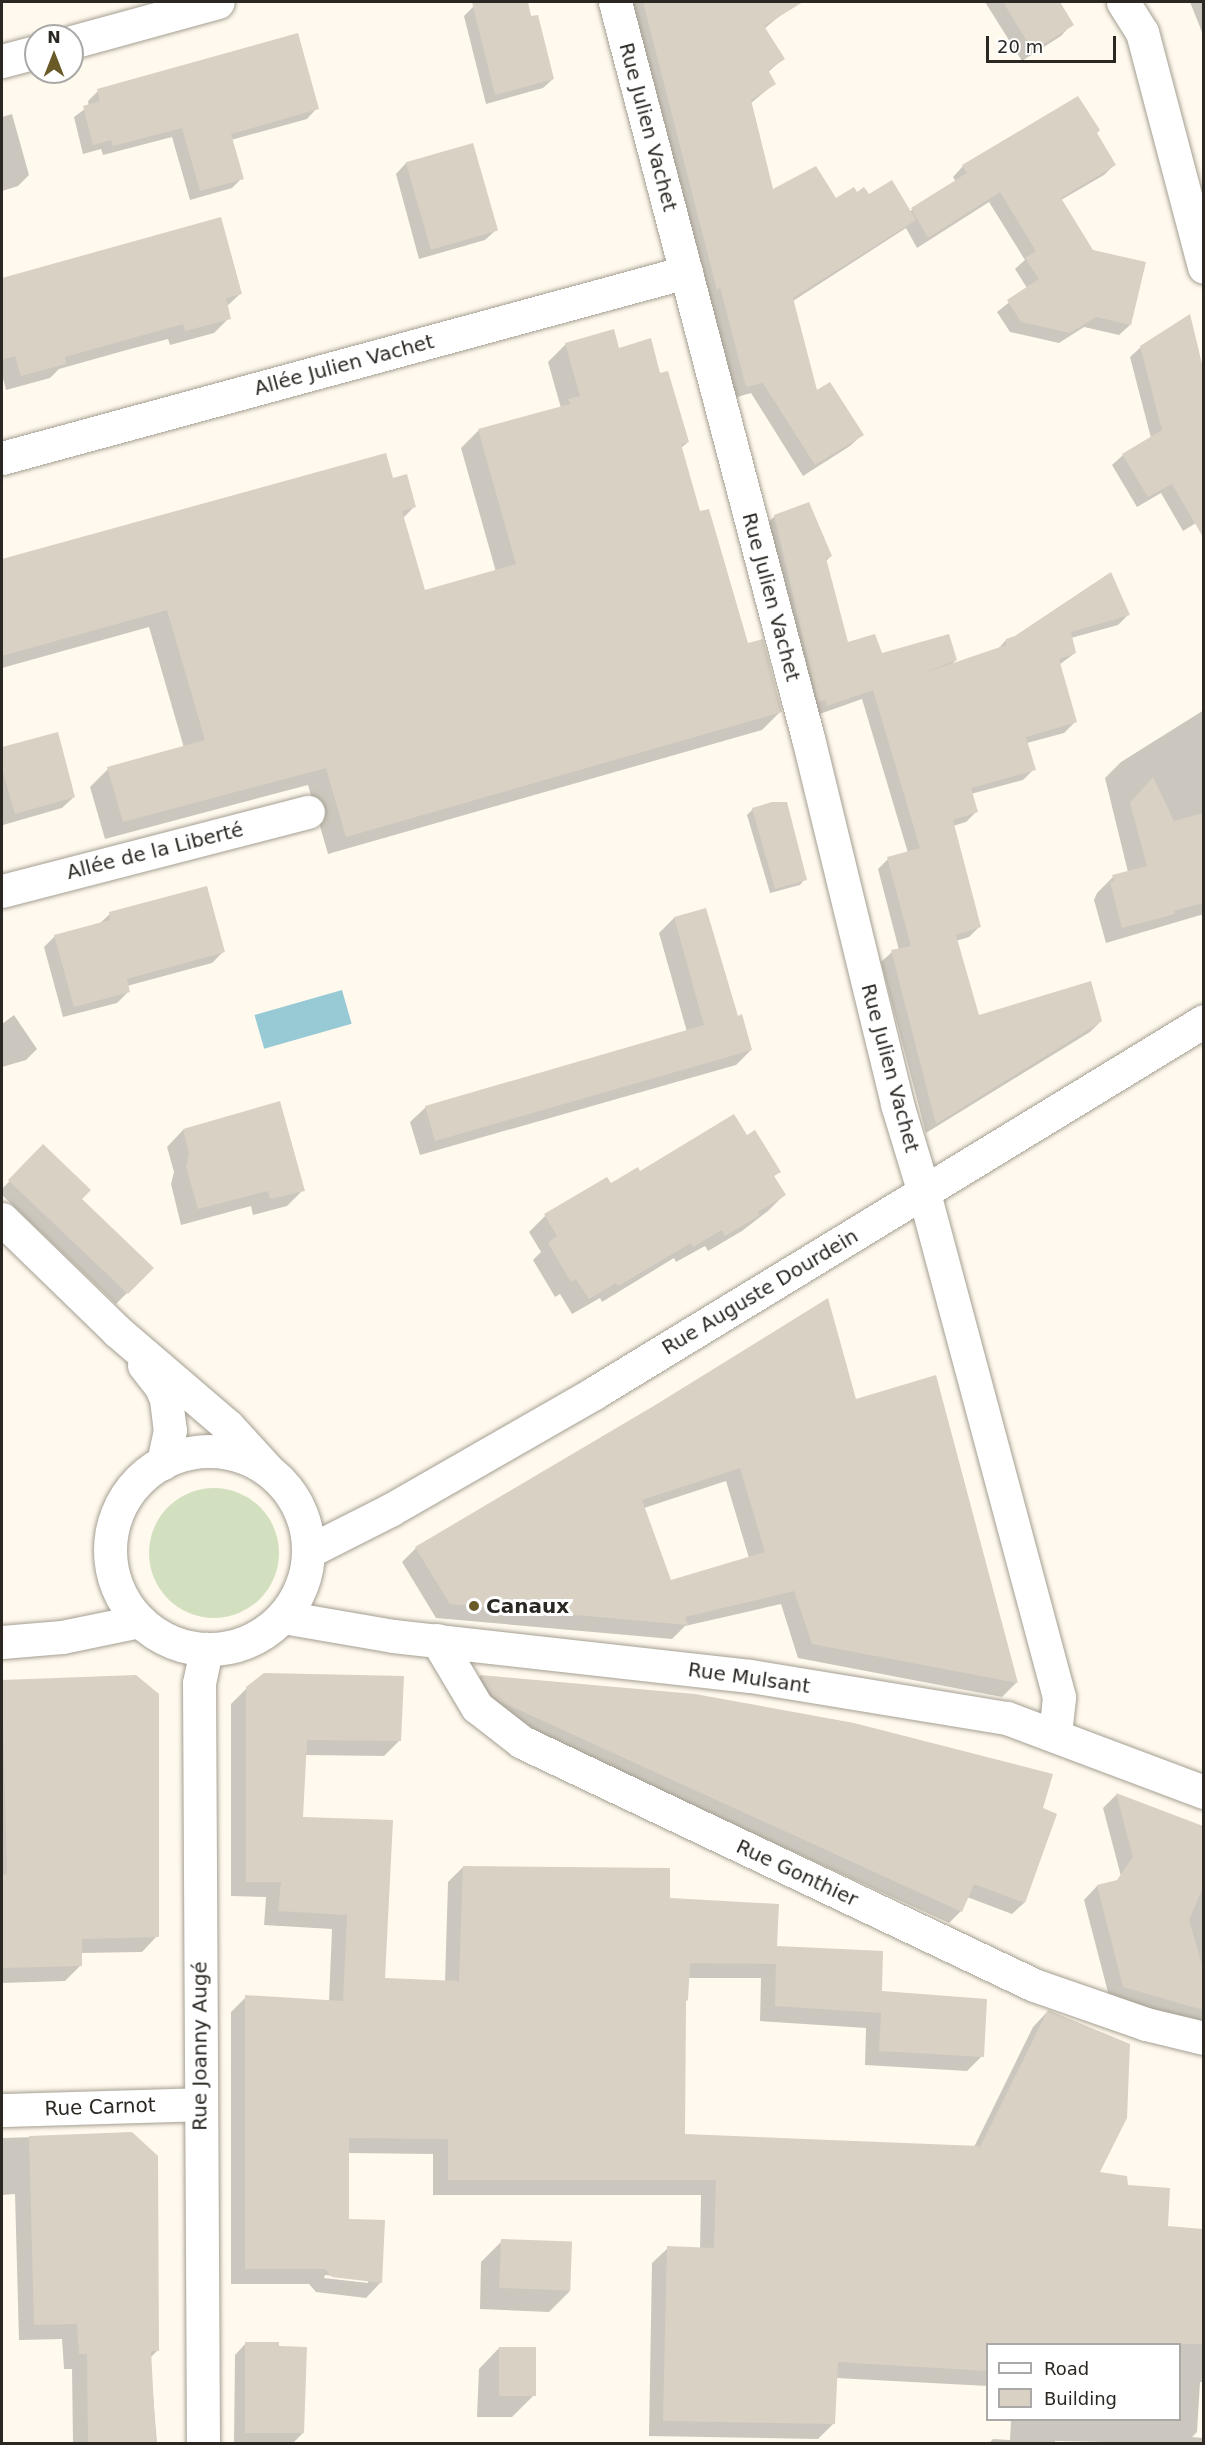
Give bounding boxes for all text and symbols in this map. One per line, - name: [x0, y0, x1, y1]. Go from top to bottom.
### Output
- north arrow: [24, 24, 84, 84]
- scale bar: [989, 24, 1120, 62]
- text: N: [47, 28, 61, 47]
- text: 20 m: [997, 36, 1043, 57]
- street label: Rue Julien Vachet: [614, 40, 682, 214]
- street label: Allée Julien Vachet: [252, 329, 436, 401]
- street label: Rue Julien Vachet: [737, 510, 805, 684]
- street label: Allée de la Liberté: [64, 817, 246, 885]
- street label: Rue Julien Vachet: [856, 981, 924, 1155]
- street label: Rue Auguste Dourdein: [658, 1224, 862, 1360]
- place label: Canaux: [486, 1594, 569, 1618]
- marker: Canaux: [467, 1599, 481, 1613]
- street label: Rue Mulsant: [686, 1658, 812, 1698]
- street label: Rue Gonthier: [732, 1834, 862, 1912]
- street label: Rue Joanny Augé: [188, 1961, 212, 2131]
- street label: Rue Carnot: [44, 2093, 156, 2121]
- legend: [986, 2343, 1181, 2421]
- text: Road: [1044, 2358, 1089, 2379]
- text: Building: [1044, 2388, 1117, 2409]

